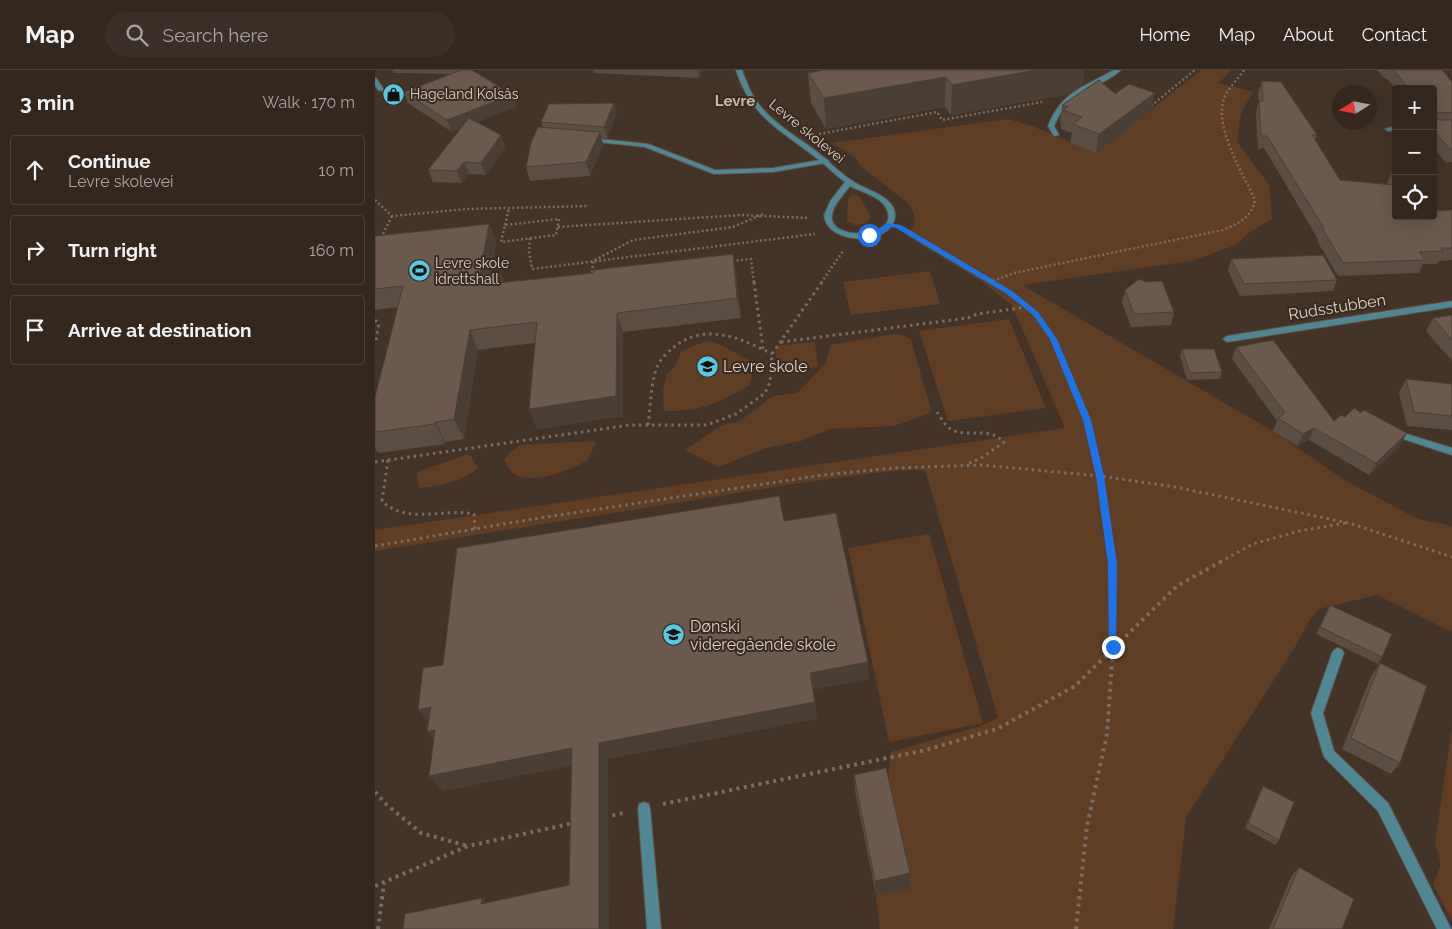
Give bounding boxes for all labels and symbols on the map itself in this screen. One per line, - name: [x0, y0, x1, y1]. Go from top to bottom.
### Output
- shop icon: Hageland Kolsås: [382, 82, 406, 106]
- north arrow: [1332, 85, 1377, 130]
- place label: Hageland Kolsås: [410, 86, 519, 102]
- district label: Levre: [715, 92, 755, 110]
- street label: Levre skolevei: [766, 96, 848, 166]
- route start: [858, 224, 881, 247]
- place label: Levre skole idrettshall: [435, 255, 509, 287]
- sports icon: Levre skole idrettshall: [407, 259, 431, 283]
- street label: Rudsstubben: [1287, 290, 1387, 324]
- school or university icon: Levre skole: [695, 354, 719, 378]
- place label: Levre skole: [723, 357, 808, 376]
- place label: Dønski videregående skole: [690, 617, 836, 654]
- school or university icon: Dønski videregående skole: [662, 623, 686, 647]
- route end: [1102, 636, 1125, 659]

